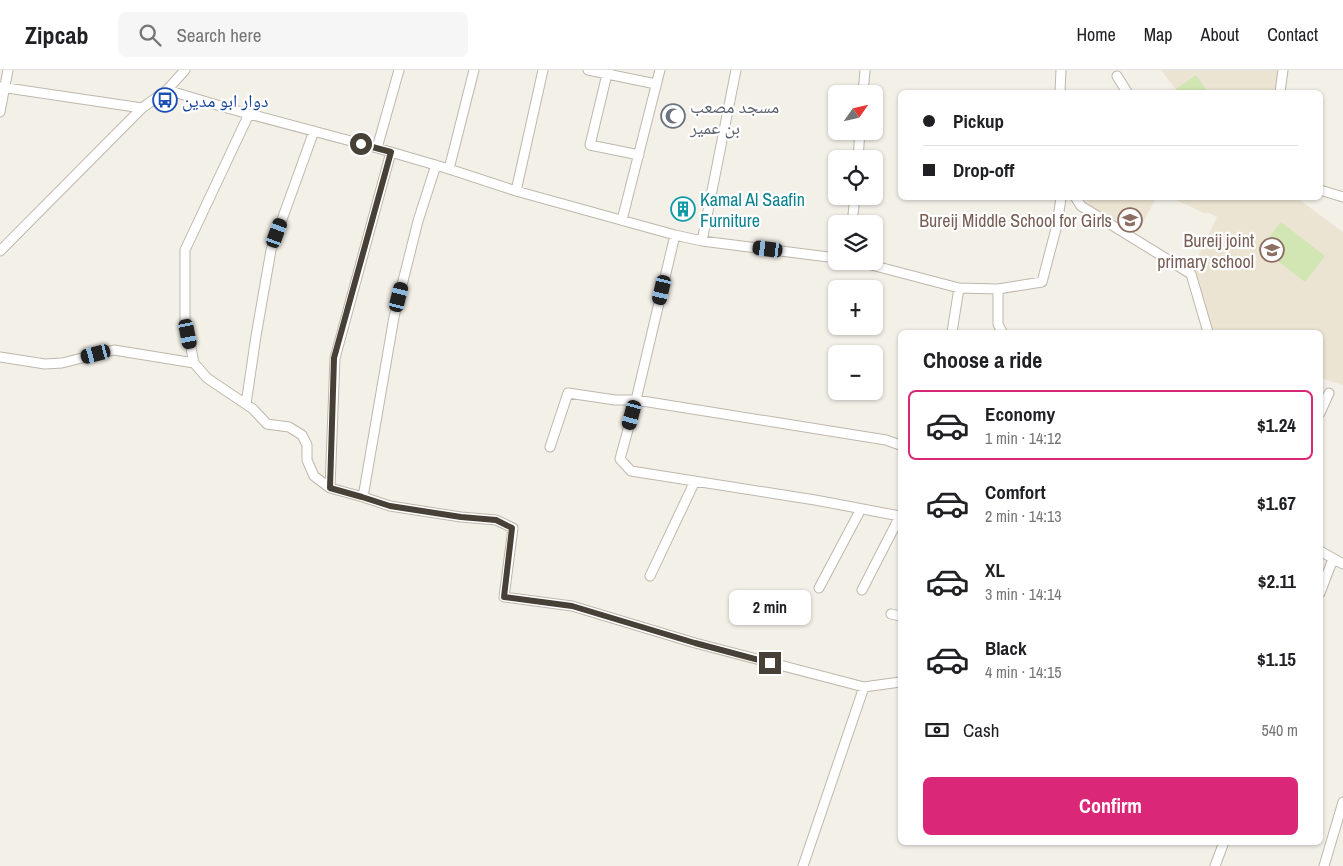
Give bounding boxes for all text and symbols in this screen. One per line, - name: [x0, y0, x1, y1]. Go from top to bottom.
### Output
- search box: [118, 12, 468, 57]
- text: Zipcab: [25, 19, 88, 51]
- icon: search: [136, 21, 164, 49]
- text: Search here: [176, 22, 261, 48]
- text: Home: [1076, 22, 1116, 47]
- text: Map: [1144, 22, 1173, 47]
- text: About: [1201, 22, 1239, 47]
- text: Contact: [1267, 22, 1318, 47]
- north arrow: [828, 85, 882, 140]
- map controls: [828, 85, 883, 400]
- bus stop icon: دوار ابو مدين: [152, 87, 178, 113]
- place label: دوار ابو مدين: [182, 88, 268, 113]
- place label: مسجد مصعب بن عمير: [689, 94, 779, 140]
- mosque icon: مسجد مصعب بن عمير: [660, 103, 686, 129]
- text: Pickup: [953, 108, 1004, 134]
- route start: [350, 133, 372, 155]
- button: locate: [828, 150, 883, 205]
- text: Drop-off: [953, 157, 1014, 183]
- place label: Kamal Al Saafin Furniture: [700, 187, 805, 233]
- building icon: Kamal Al Saafin Furniture: [670, 196, 696, 222]
- school or university icon: Bureij Middle School for Girls: [1117, 207, 1143, 233]
- place label: Bureij Middle School for Girls: [919, 208, 1112, 233]
- button: layers: [828, 215, 883, 270]
- car: [264, 216, 289, 250]
- place label: Bureij joint primary school: [1157, 228, 1254, 274]
- school or university icon: Bureij joint primary school: [1259, 237, 1285, 263]
- car: [752, 240, 783, 258]
- car: [651, 274, 672, 306]
- button: +: [828, 280, 883, 335]
- car: [388, 281, 409, 313]
- car: [177, 318, 198, 350]
- car: [79, 343, 112, 365]
- button: −: [828, 345, 883, 400]
- text: Choose a ride: [923, 345, 1042, 375]
- car: [620, 399, 643, 431]
- text: Economy: [985, 401, 1055, 427]
- icon: car: [925, 403, 970, 448]
- text: $1.24: [1257, 412, 1296, 438]
- text: 1 min · 14:12: [985, 427, 1062, 449]
- text: Comfort: [985, 479, 1046, 505]
- icon: car: [925, 481, 970, 526]
- text: $1.67: [1257, 490, 1296, 516]
- text: 2 min · 14:13: [985, 505, 1062, 527]
- text: XL: [985, 557, 1005, 583]
- icon: car: [925, 559, 970, 604]
- text: $2.11: [1258, 568, 1296, 594]
- text: 3 min · 14:14: [985, 583, 1062, 605]
- callout: 2 min: [729, 590, 811, 626]
- text: 2 min: [753, 596, 787, 618]
- text: Black: [985, 635, 1027, 661]
- icon: car: [925, 637, 970, 682]
- text: $1.15: [1257, 646, 1296, 672]
- route end: [759, 652, 781, 674]
- text: 4 min · 14:15: [985, 661, 1062, 683]
- icon: cash: [923, 716, 951, 744]
- text: Cash: [963, 717, 999, 743]
- text: 540 m: [1262, 719, 1298, 741]
- button: Confirm: [923, 777, 1298, 835]

